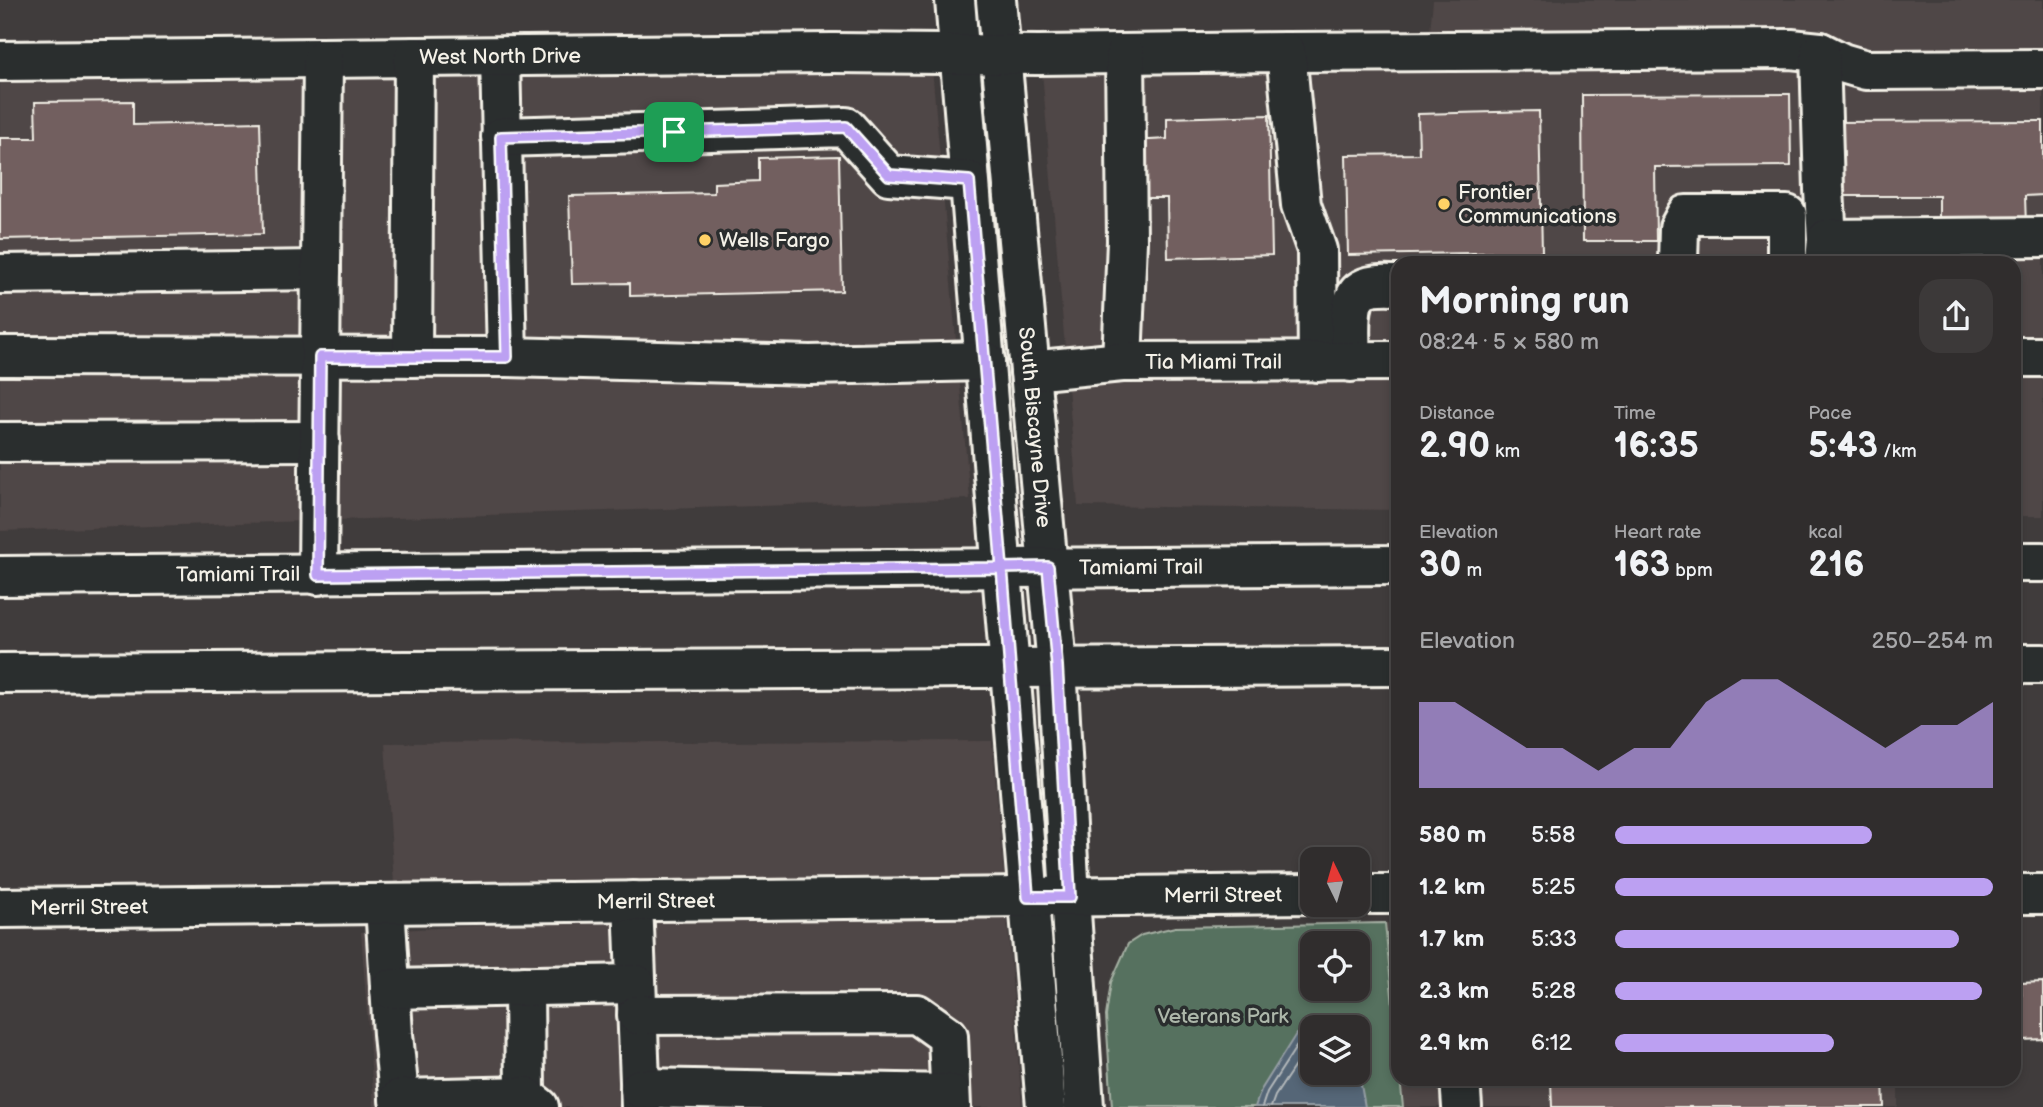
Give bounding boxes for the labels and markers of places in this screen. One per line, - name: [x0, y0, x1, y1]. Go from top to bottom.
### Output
- pin: [644, 102, 704, 162]
- place label: Frontier Communications: [1458, 180, 1617, 229]
- marker: Frontier Communications: [1436, 196, 1452, 212]
- place label: Wells Fargo: [719, 228, 830, 253]
- marker: Wells Fargo: [697, 232, 713, 248]

